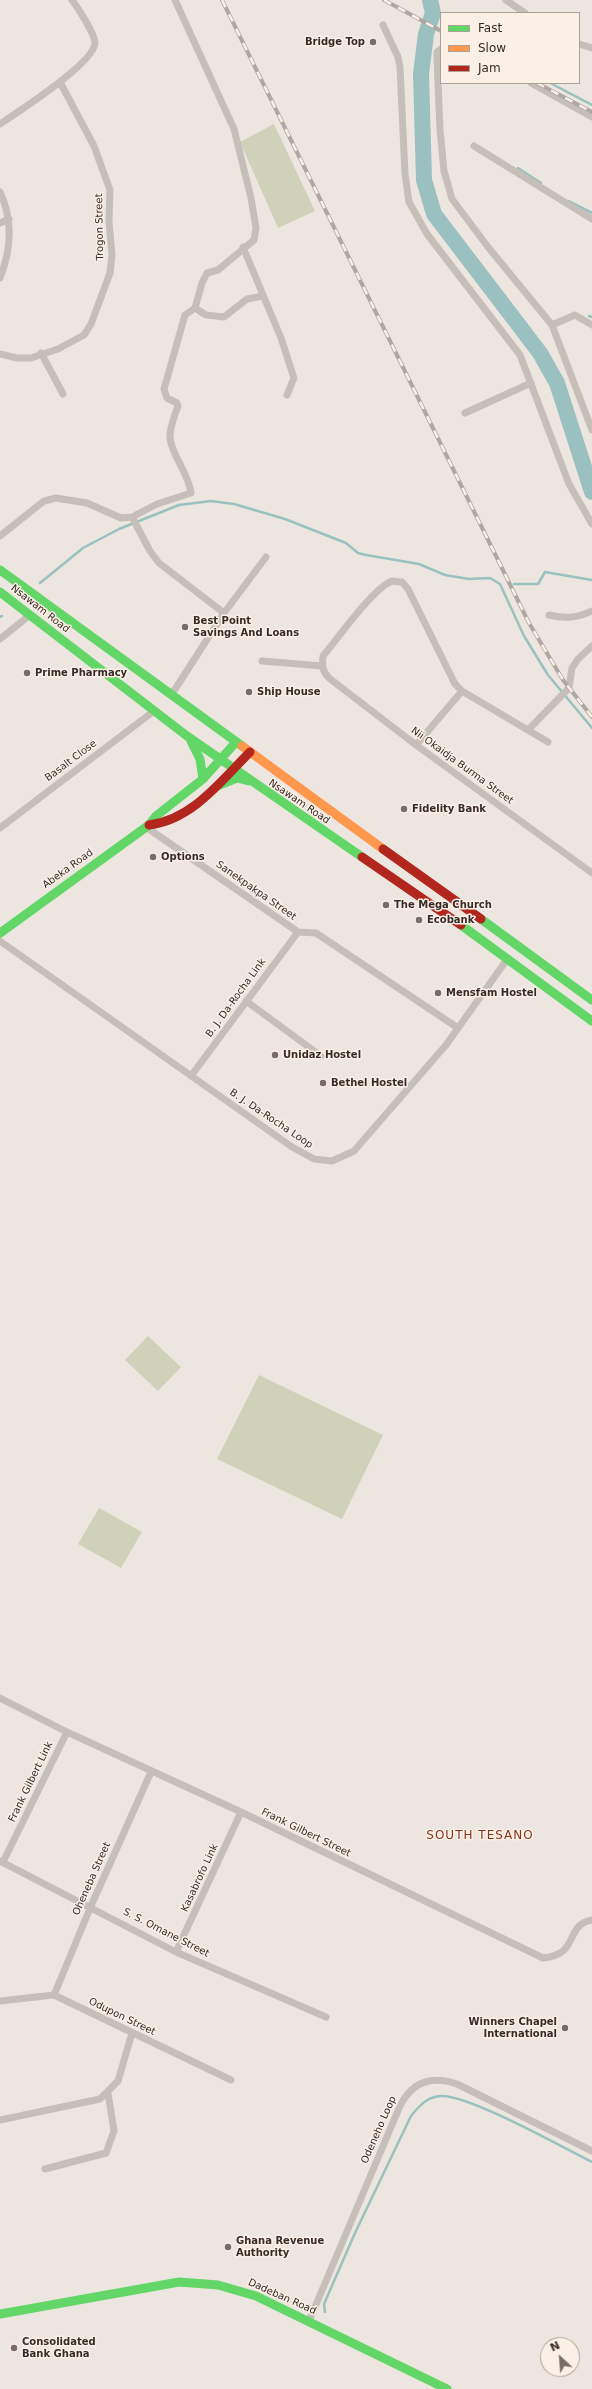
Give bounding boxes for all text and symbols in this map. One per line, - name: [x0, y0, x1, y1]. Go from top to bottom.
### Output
- legend: [440, 12, 580, 84]
- text: Fast: [478, 21, 502, 35]
- place label: Bridge Top: [305, 36, 365, 48]
- marker: Bridge Top: [368, 37, 378, 47]
- text: Slow: [478, 41, 506, 55]
- text: Jam: [478, 61, 501, 75]
- street label: Trogon Street: [93, 193, 107, 261]
- street label: Nsawam Road: [8, 582, 72, 636]
- place label: Best Point Savings And Loans: [193, 615, 299, 638]
- marker: Best Point Savings And Loans: [180, 622, 190, 632]
- place label: Prime Pharmacy: [35, 667, 127, 679]
- marker: Prime Pharmacy: [22, 668, 32, 678]
- place label: Ship House: [257, 686, 320, 698]
- marker: Ship House: [244, 687, 254, 697]
- street label: Nii Okaidja Burma Street: [408, 725, 516, 807]
- street label: Basalt Close: [43, 738, 99, 784]
- street label: Nsawam Road: [266, 777, 332, 827]
- place label: Fidelity Bank: [412, 803, 486, 815]
- marker: Fidelity Bank: [399, 804, 409, 814]
- street label: Abeka Road: [40, 847, 96, 891]
- place label: Options: [161, 851, 205, 863]
- marker: Options: [148, 852, 158, 862]
- street label: Sanekpakpa Street: [214, 859, 298, 923]
- place label: The Mega Church: [394, 899, 492, 911]
- marker: The Mega Church: [381, 900, 391, 910]
- place label: Ecobank: [427, 914, 474, 926]
- marker: Ecobank: [414, 915, 424, 925]
- street label: B. J. Da-Rocha Link: [203, 956, 269, 1040]
- place label: Mensfam Hostel: [446, 987, 537, 999]
- marker: Mensfam Hostel: [433, 988, 443, 998]
- place label: Unidaz Hostel: [283, 1049, 361, 1061]
- marker: Unidaz Hostel: [270, 1050, 280, 1060]
- place label: Bethel Hostel: [331, 1077, 407, 1089]
- marker: Bethel Hostel: [318, 1078, 328, 1088]
- street label: B. J. Da-Rocha Loop: [227, 1087, 315, 1151]
- street label: Frank Gilbert Link: [6, 1740, 56, 1824]
- street label: Frank Gilbert Street: [259, 1806, 353, 1860]
- district label: SOUTH TESANO: [426, 1829, 534, 1843]
- street label: Oheneba Street: [70, 1841, 114, 1917]
- street label: Kasabrofo Link: [179, 1842, 221, 1914]
- street label: S. S. Omane Street: [121, 1906, 211, 1960]
- street label: Odupon Street: [87, 1996, 157, 2038]
- place label: Winners Chapel International: [469, 2016, 557, 2040]
- marker: Winners Chapel International: [560, 2023, 570, 2033]
- street label: Odeneho Loop: [359, 2094, 399, 2166]
- place label: Ghana Revenue Authority: [236, 2235, 324, 2258]
- marker: Ghana Revenue Authority: [223, 2242, 233, 2252]
- street label: Dadeban Road: [246, 2277, 318, 2317]
- place label: Consolidated Bank Ghana: [22, 2336, 96, 2360]
- north arrow: [540, 2337, 580, 2377]
- text: N: [548, 2339, 562, 2355]
- marker: Consolidated Bank Ghana: [9, 2343, 19, 2353]

